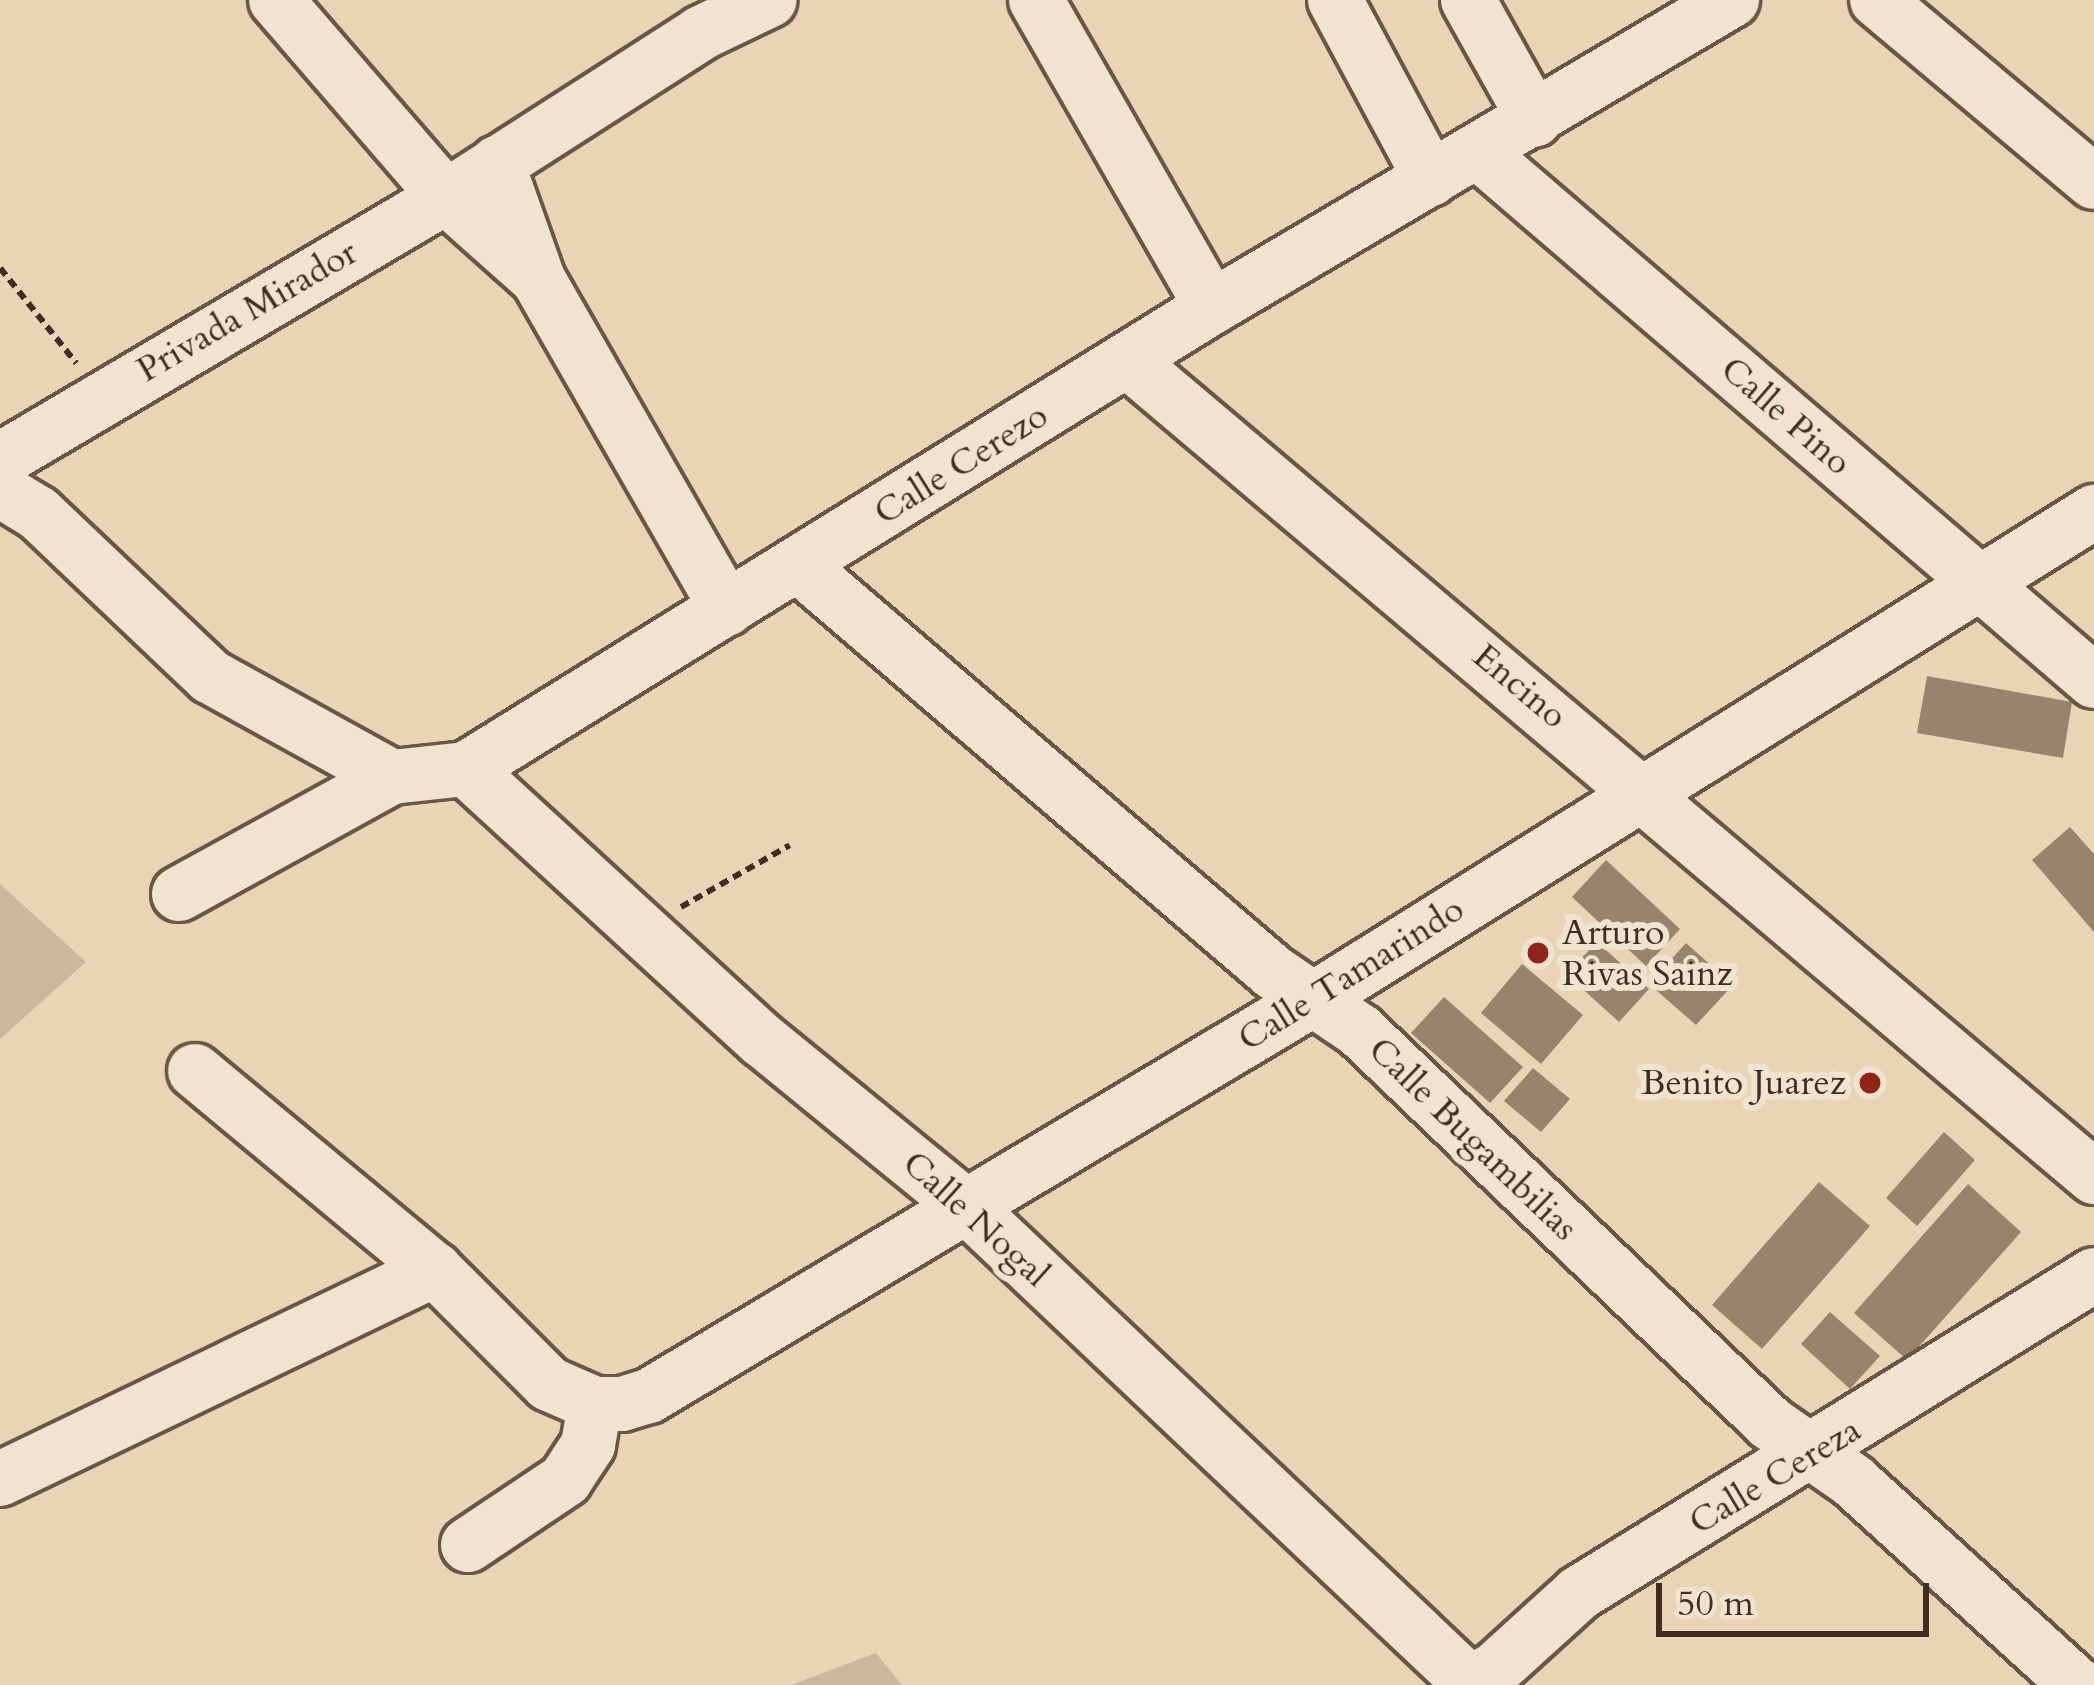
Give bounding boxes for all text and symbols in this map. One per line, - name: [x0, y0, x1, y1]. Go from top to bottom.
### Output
- street label: Privada Mirador: [129, 231, 365, 391]
- street label: Calle Pino: [1712, 348, 1860, 484]
- street label: Calle Cerezo: [866, 394, 1056, 534]
- street label: Encino: [1464, 634, 1576, 738]
- street label: Calle Tamarindo: [1230, 887, 1472, 1061]
- place label: Arturo Rivas Sainz: [1562, 910, 1733, 995]
- marker: Arturo Rivas Sainz: [1525, 940, 1551, 966]
- street label: Calle Bugambilias: [1359, 1028, 1587, 1250]
- place label: Benito Juarez: [1641, 1061, 1846, 1105]
- marker: Benito Juarez: [1857, 1070, 1883, 1096]
- street label: Calle Nogal: [894, 1142, 1058, 1296]
- street label: Calle Cereza: [1681, 1408, 1869, 1544]
- scale bar: [1662, 1559, 1935, 1633]
- text: 50 m: [1677, 1579, 1754, 1628]

